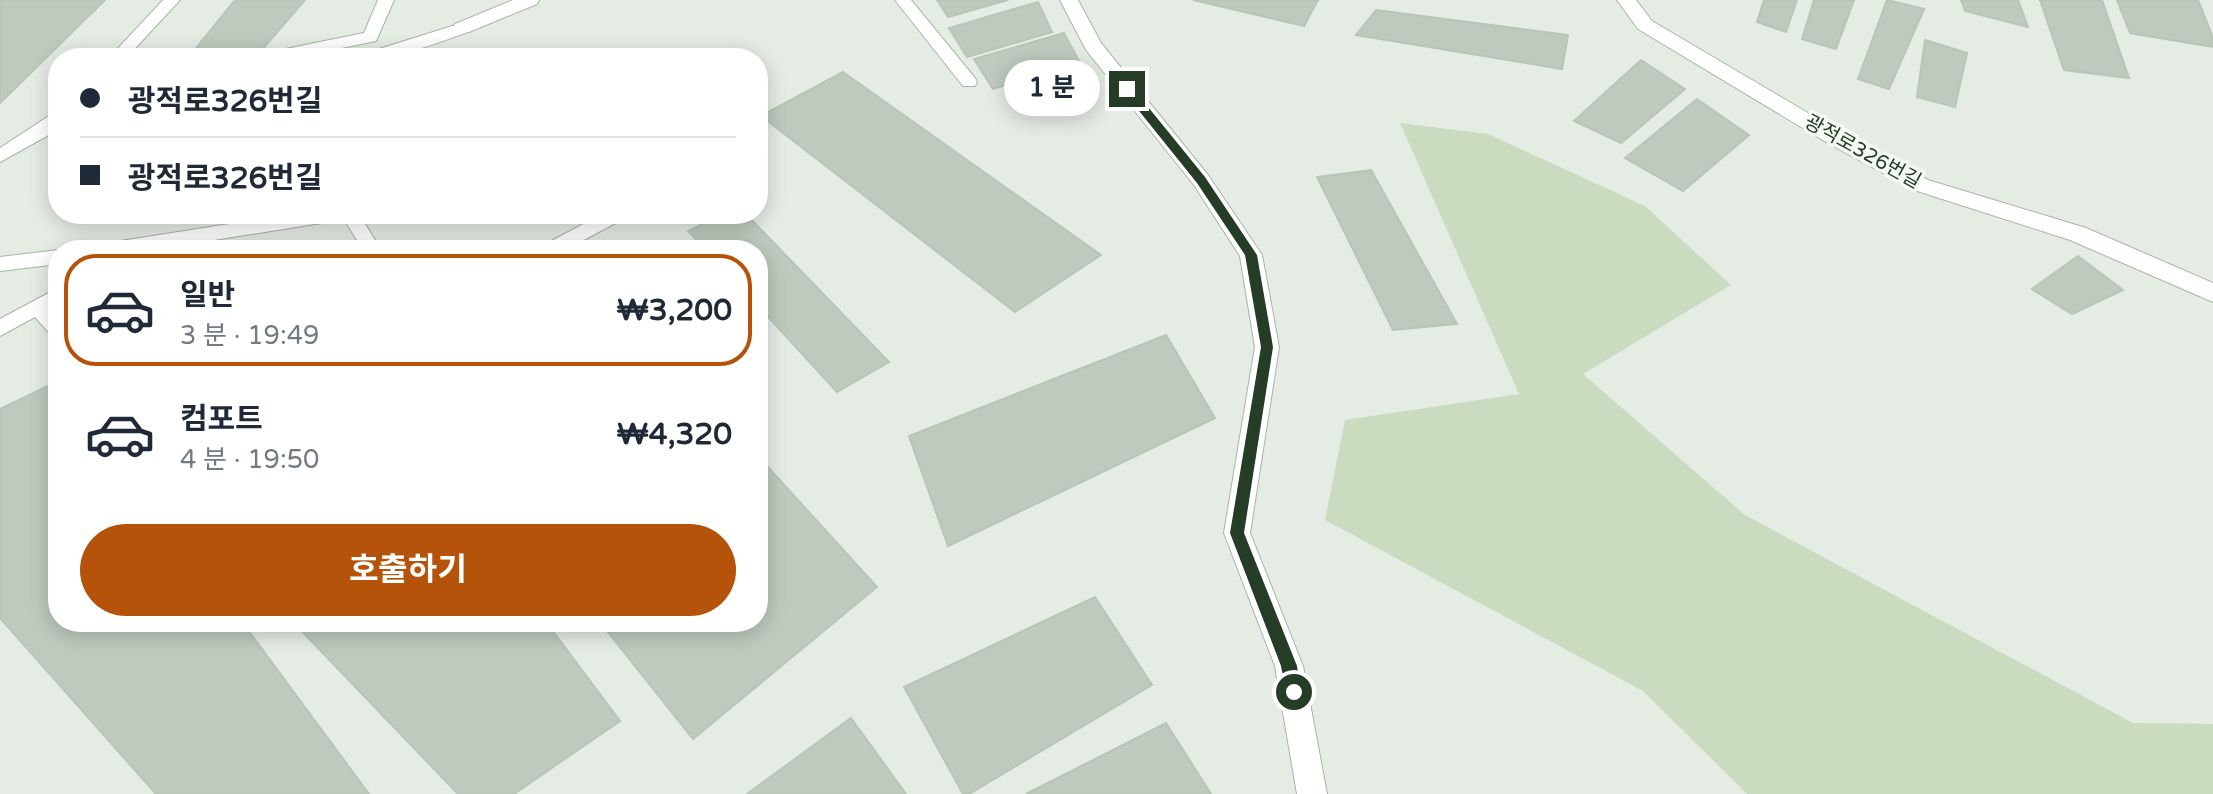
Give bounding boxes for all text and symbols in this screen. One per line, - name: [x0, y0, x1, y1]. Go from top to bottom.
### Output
- callout: 1 분: [1003, 61, 1099, 117]
- route end: [1109, 71, 1145, 107]
- text: 1 분: [1028, 72, 1076, 103]
- text: 광적로326번길: [128, 83, 323, 120]
- street label: 광적로326번길: [1800, 110, 1925, 194]
- text: 광적로326번길: [128, 160, 323, 197]
- icon: car: [84, 274, 156, 346]
- text: 일반: [180, 277, 235, 314]
- text: ₩3,200: [616, 292, 732, 329]
- text: 3 분 · 19:49: [180, 320, 319, 351]
- icon: car: [84, 398, 156, 470]
- text: 컴포트: [180, 401, 263, 438]
- text: ₩4,320: [616, 416, 732, 453]
- text: 4 분 · 19:50: [180, 444, 319, 475]
- button: 호출하기: [80, 524, 736, 616]
- route start: [1276, 674, 1312, 710]

